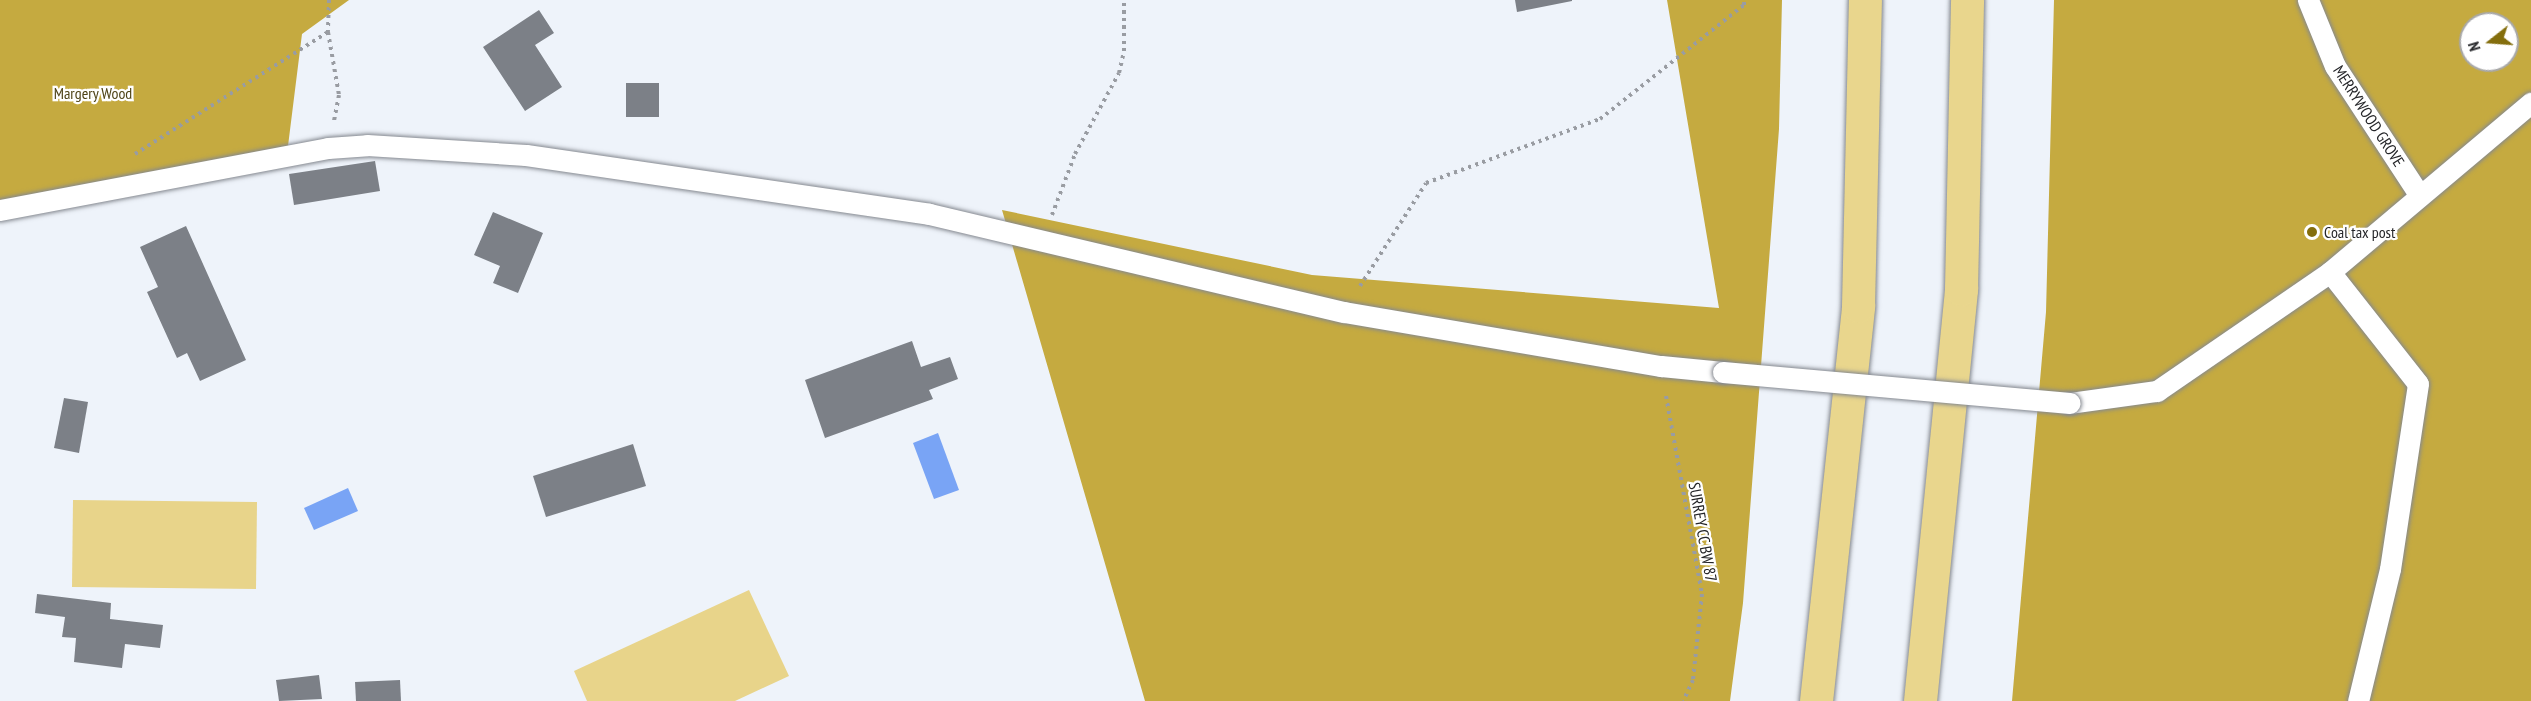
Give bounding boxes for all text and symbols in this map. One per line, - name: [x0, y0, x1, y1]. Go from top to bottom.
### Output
- north arrow: [2459, 12, 2519, 72]
- text: N: [2463, 40, 2485, 54]
- street label: MERRYWOOD GROVE: [2329, 62, 2409, 170]
- park label: Margery Wood: [53, 83, 133, 103]
- place label: Coal tax post: [2324, 222, 2396, 242]
- marker: Coal tax post: [2305, 225, 2319, 239]
- street label: SURREY CC BW 87: [1685, 480, 1721, 584]

